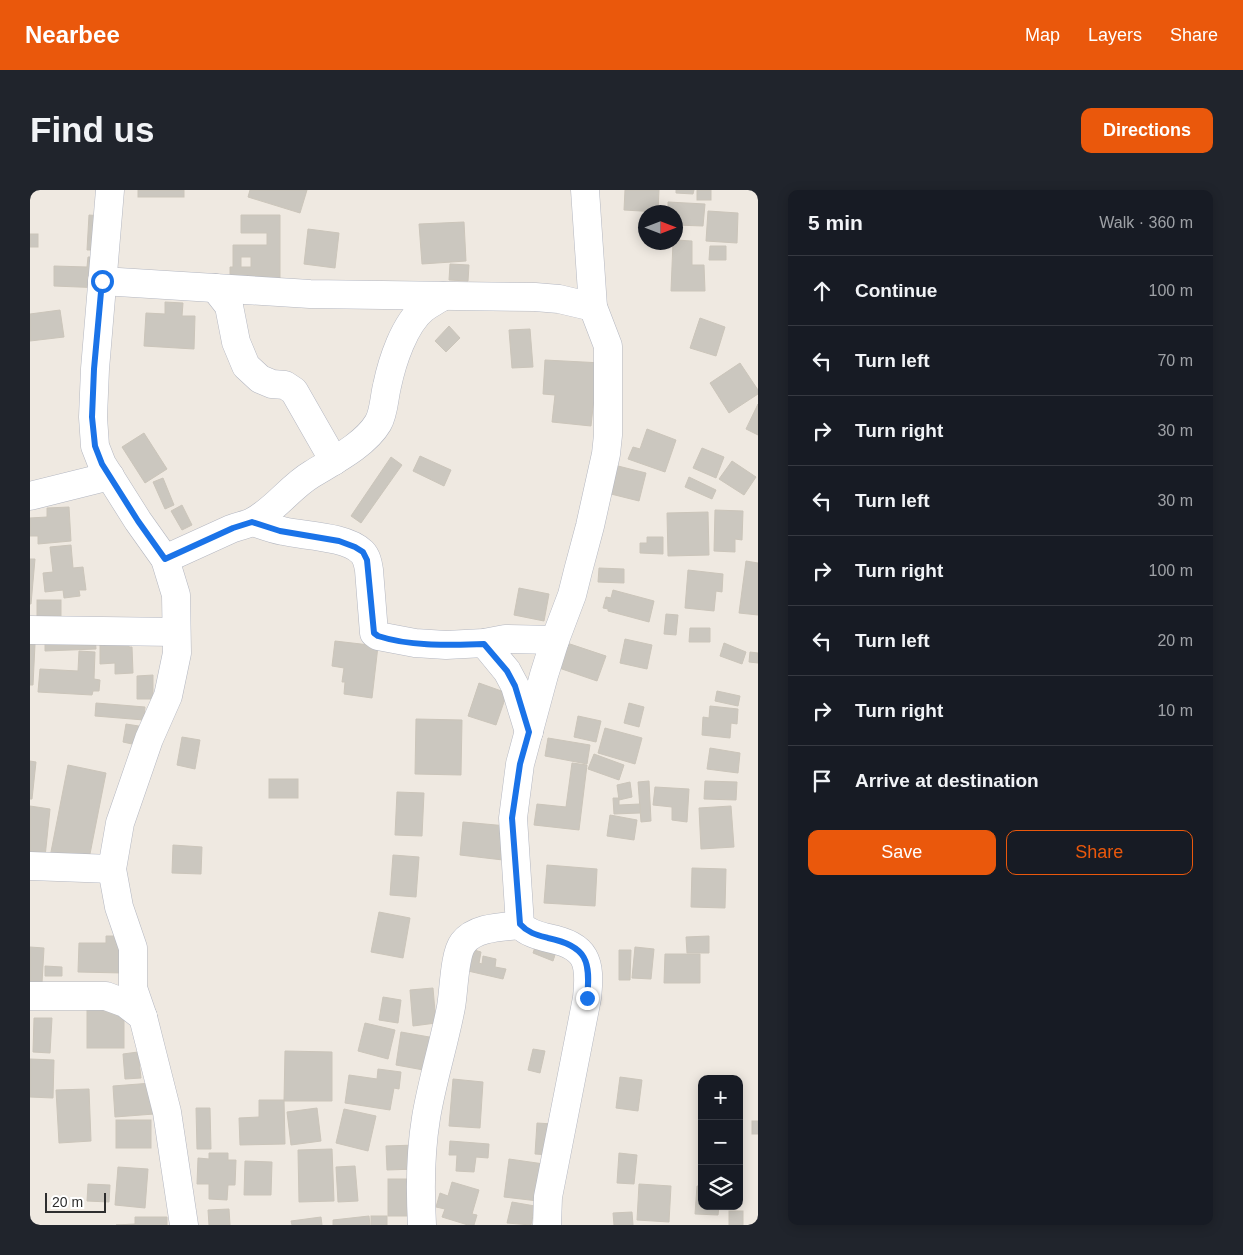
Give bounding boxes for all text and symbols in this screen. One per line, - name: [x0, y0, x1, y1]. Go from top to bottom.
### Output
- text: Nearbee: [25, 21, 120, 48]
- text: Map: [1025, 25, 1060, 45]
- text: Layers: [1088, 25, 1142, 45]
- text: Share: [1170, 25, 1218, 45]
- button: Directions: [1081, 108, 1213, 153]
- text: Find us: [30, 110, 154, 149]
- north arrow: [638, 205, 683, 250]
- text: 5 min: [808, 211, 863, 234]
- text: Walk · 360 m: [1099, 214, 1193, 231]
- route start: [91, 270, 114, 293]
- icon: ahead: [808, 277, 836, 305]
- text: Continue: [855, 280, 937, 301]
- text: 100 m: [1149, 282, 1193, 299]
- icon: left: [808, 347, 836, 375]
- text: Turn left: [855, 350, 930, 371]
- text: 70 m: [1157, 352, 1193, 369]
- icon: right: [808, 417, 836, 445]
- text: Turn right: [855, 420, 943, 441]
- text: 30 m: [1157, 422, 1193, 439]
- icon: left: [808, 487, 836, 515]
- text: Turn left: [855, 490, 930, 511]
- text: 30 m: [1157, 492, 1193, 509]
- icon: right: [808, 557, 836, 585]
- text: Turn right: [855, 560, 943, 581]
- text: 100 m: [1149, 562, 1193, 579]
- icon: left: [808, 627, 836, 655]
- text: Turn left: [855, 630, 930, 651]
- text: 20 m: [1157, 632, 1193, 649]
- icon: right: [808, 697, 836, 725]
- text: Turn right: [855, 700, 943, 721]
- text: 10 m: [1157, 702, 1193, 719]
- icon: arrive: [808, 767, 836, 795]
- text: Arrive at destination: [855, 770, 1039, 791]
- button: Save: [808, 830, 996, 875]
- button: Share: [1006, 830, 1193, 875]
- route end: [576, 987, 599, 1010]
- map controls: [698, 1075, 743, 1210]
- button: +: [698, 1075, 743, 1120]
- button: −: [698, 1120, 743, 1165]
- button: layers: [698, 1165, 743, 1210]
- scale bar: [45, 1190, 106, 1213]
- text: 20 m: [52, 1194, 83, 1210]

